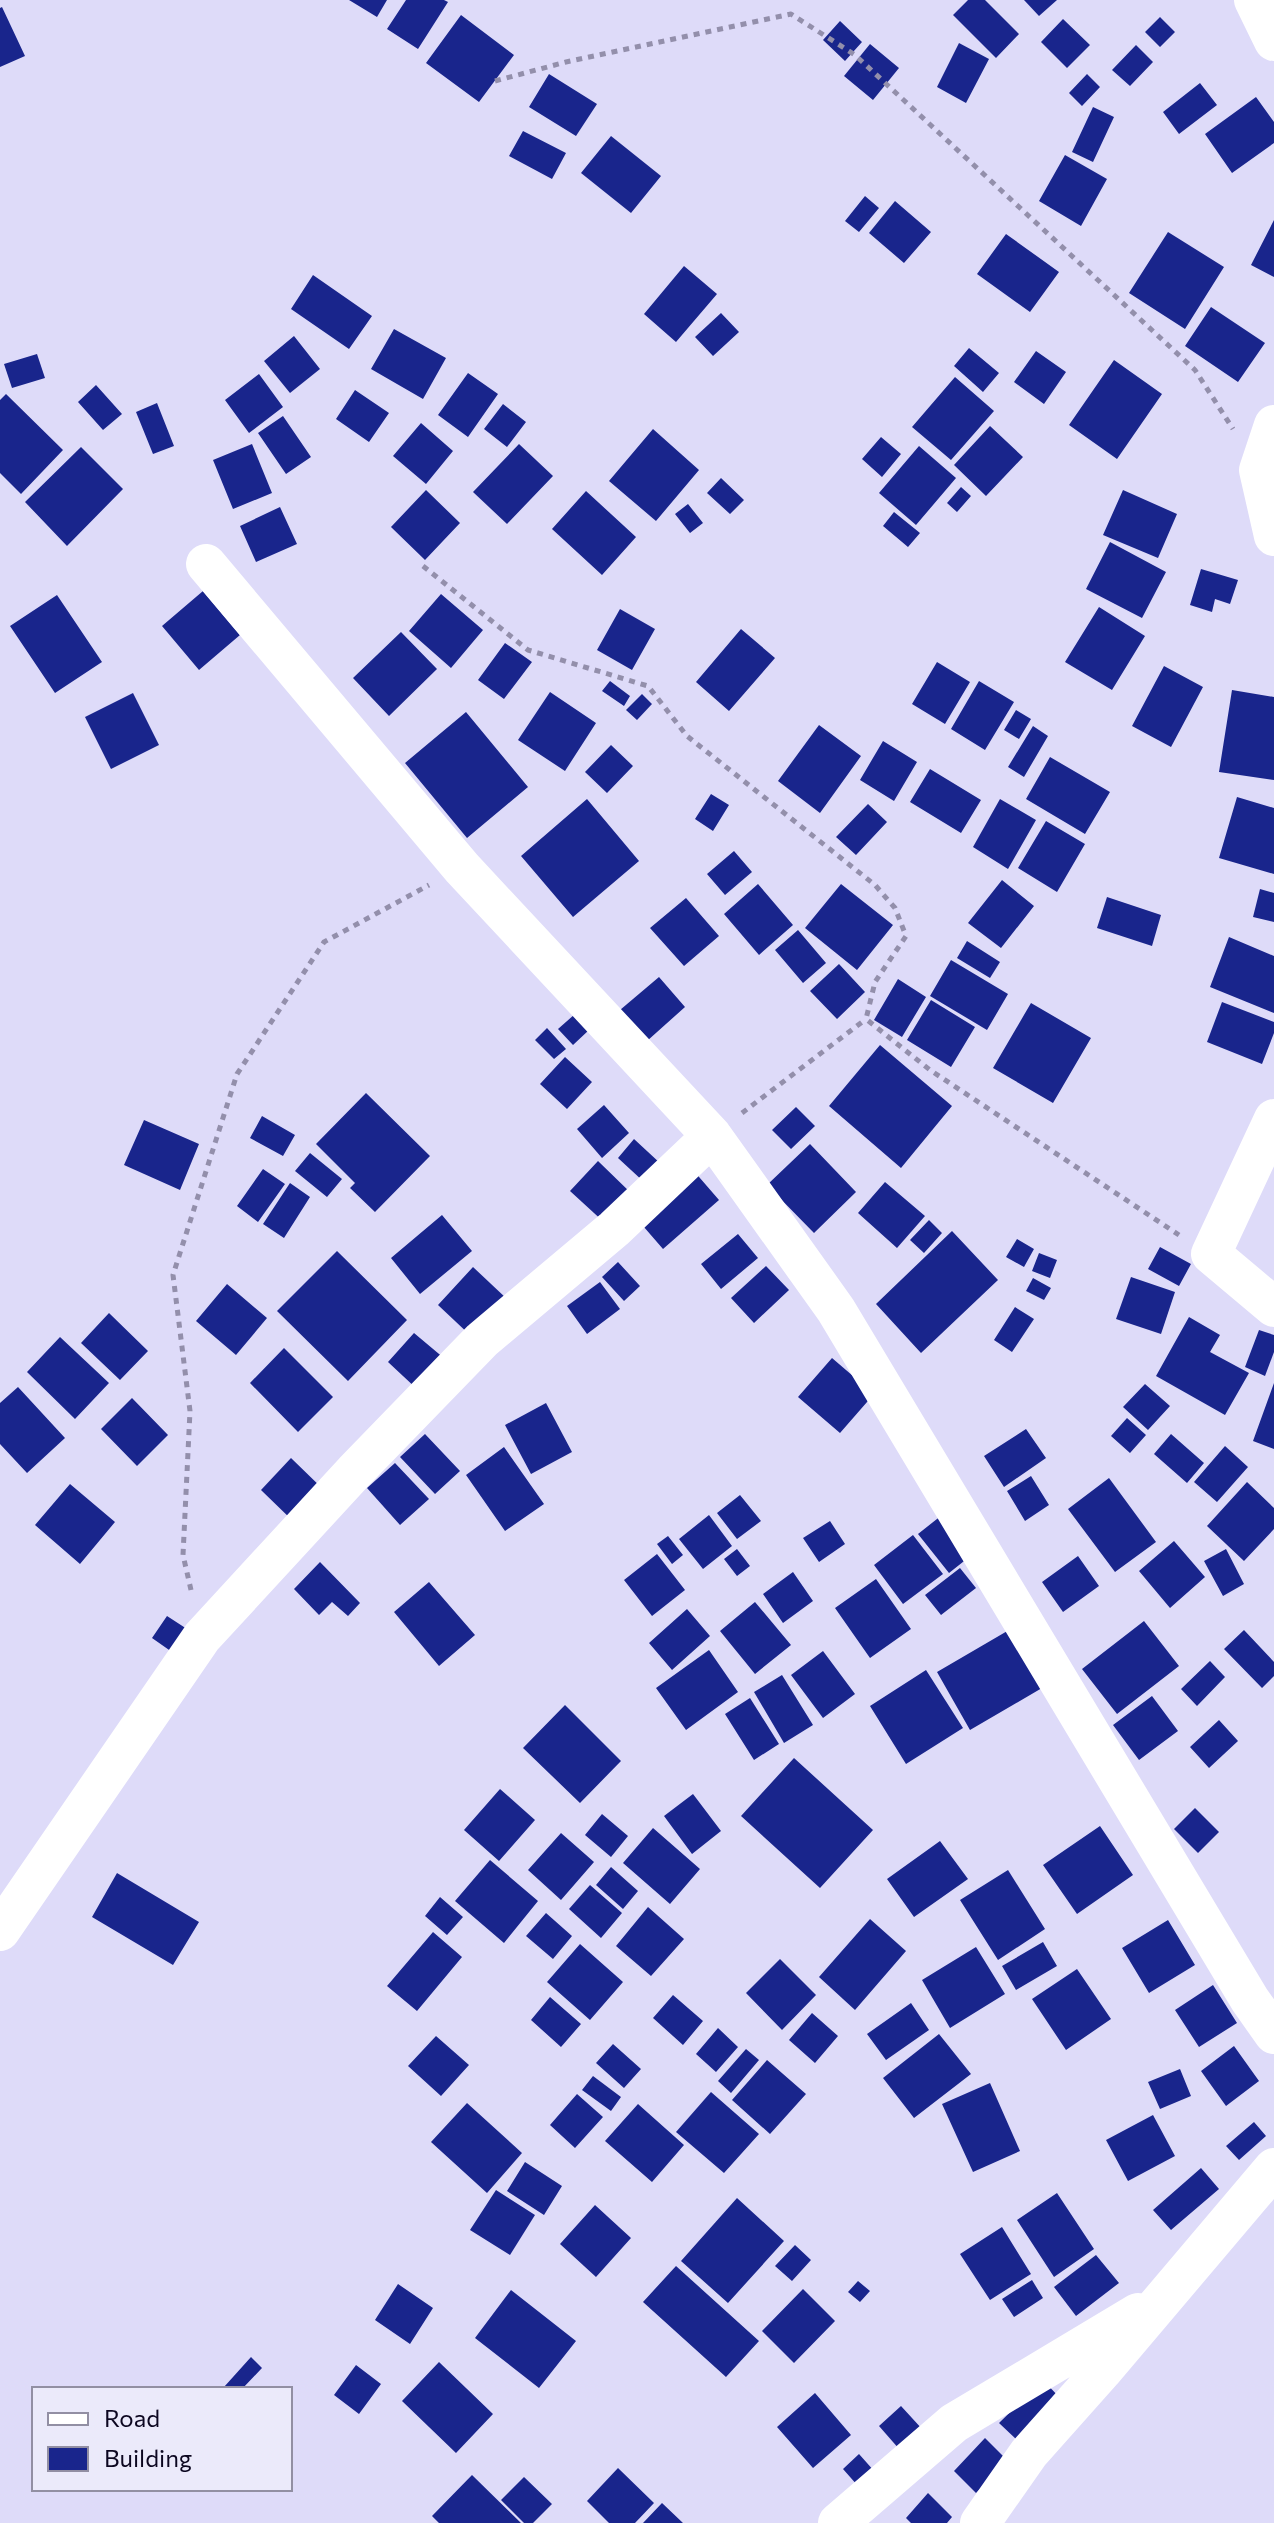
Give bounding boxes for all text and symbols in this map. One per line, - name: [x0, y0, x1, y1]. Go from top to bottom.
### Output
- legend: [32, 2387, 292, 2491]
- text: Road: [104, 2403, 160, 2432]
- text: Building: [104, 2443, 192, 2472]

